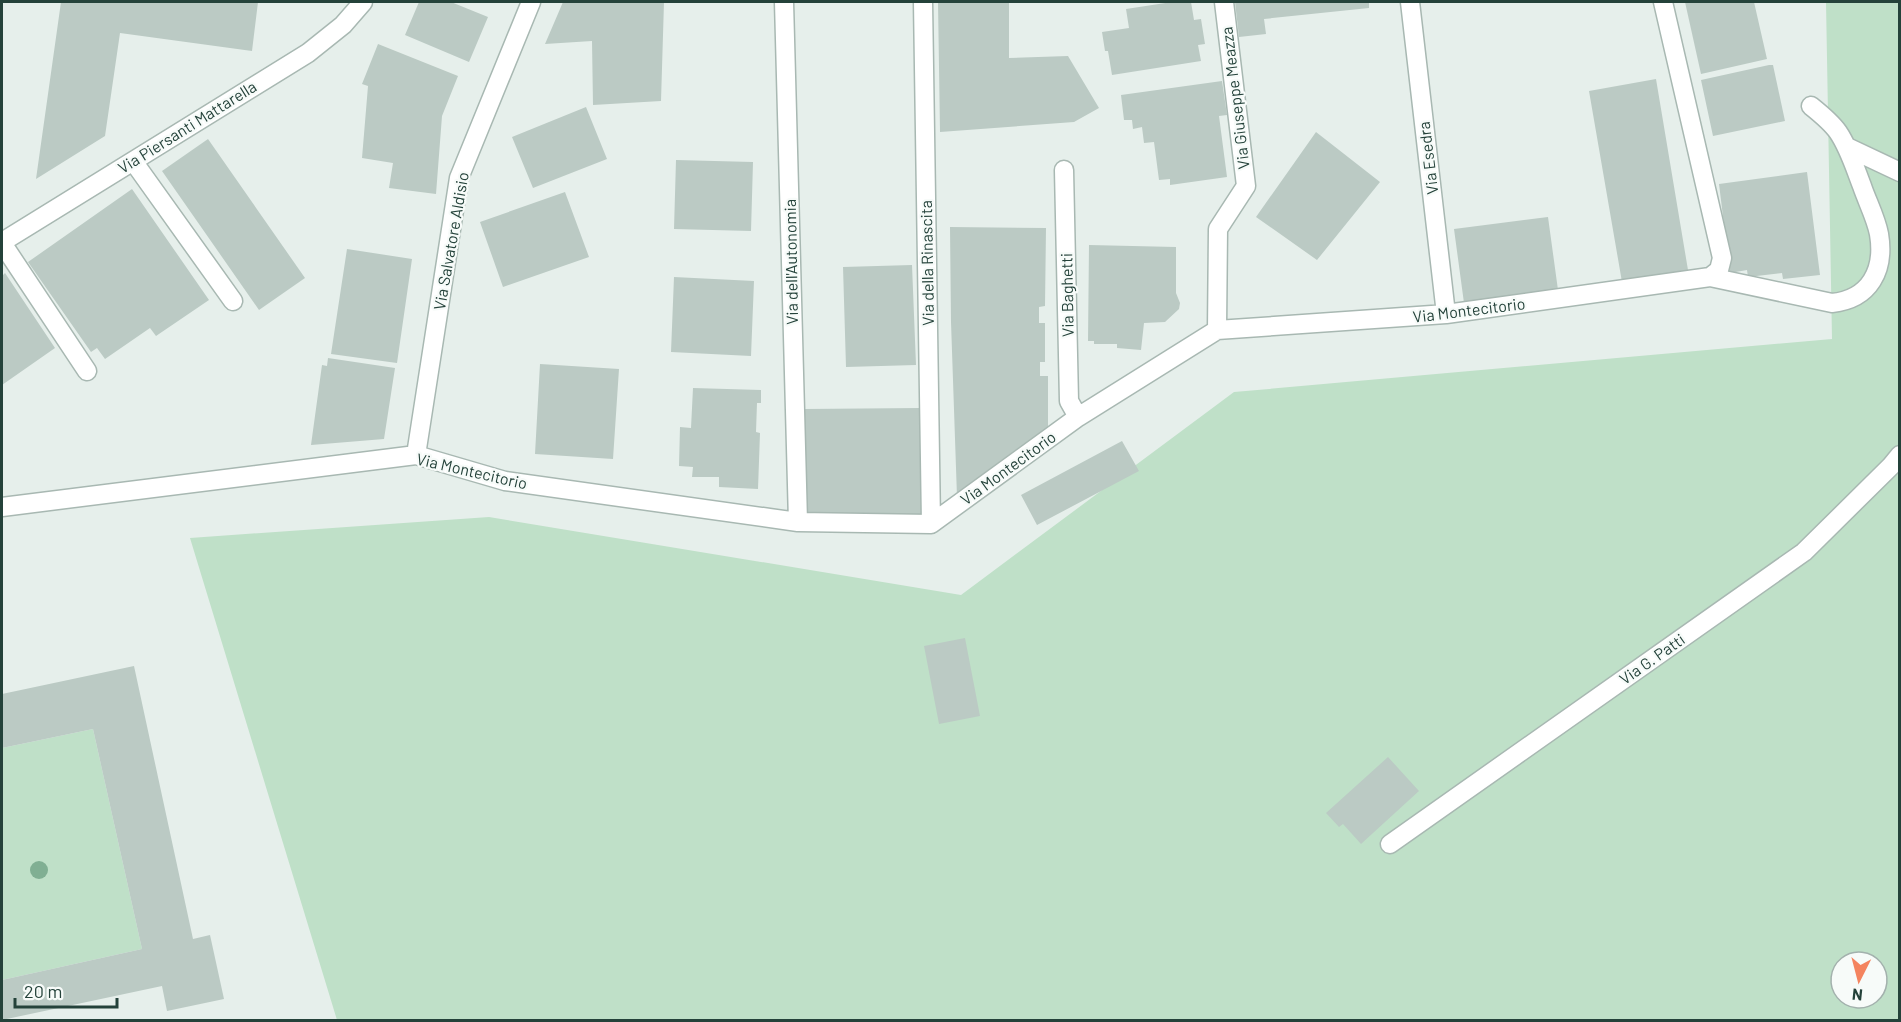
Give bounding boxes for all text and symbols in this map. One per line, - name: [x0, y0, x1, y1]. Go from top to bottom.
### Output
- street label: Via Giuseppe Meazza: [1216, 26, 1253, 170]
- street label: Via Piersanti Mattarella: [114, 76, 259, 177]
- street label: Via Esedra: [1414, 120, 1441, 196]
- street label: Via Salvatore Aldisio: [429, 170, 472, 312]
- street label: Via dell'Autonomia: [780, 199, 801, 325]
- street label: Via della Rinascita: [916, 200, 937, 326]
- street label: Via Baghetti: [1056, 253, 1077, 337]
- street label: Via Montecitorio: [1412, 293, 1526, 326]
- street label: Via Montecitorio: [956, 427, 1059, 509]
- street label: Via Montecitorio: [415, 449, 529, 492]
- street label: Via G. Patti: [1615, 629, 1688, 688]
- north arrow: [1829, 950, 1889, 1010]
- scale bar: [15, 971, 117, 1009]
- text: 20 m: [24, 980, 62, 1002]
- text: N: [1851, 985, 1864, 1005]

